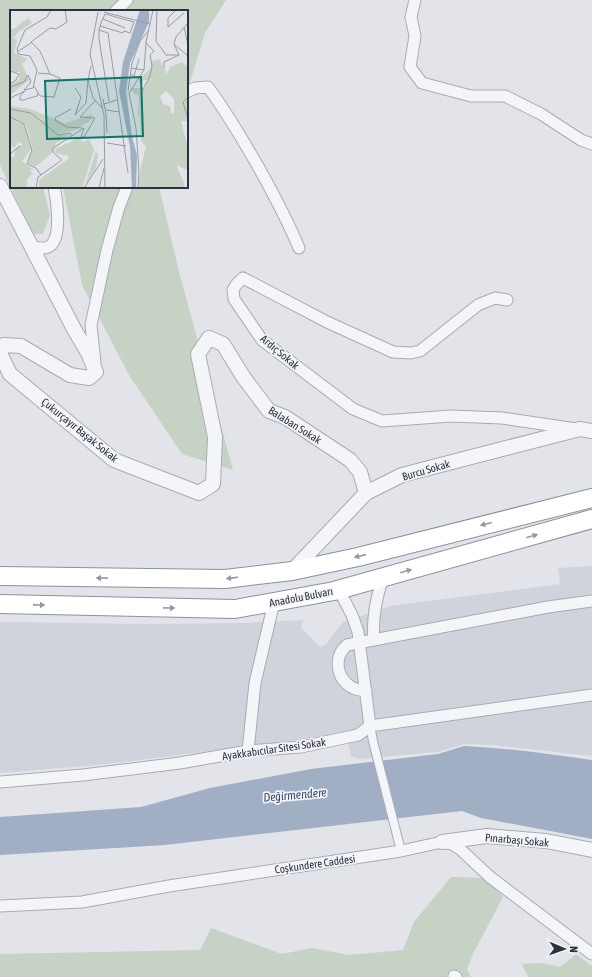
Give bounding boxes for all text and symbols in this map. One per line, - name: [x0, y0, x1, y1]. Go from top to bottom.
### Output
- inset map: [10, 10, 188, 188]
- street label: Ardıç Sokak: [258, 332, 302, 372]
- street label: Çukurçayır Başak Sokak: [39, 395, 121, 465]
- street label: Balaban Sokak: [266, 404, 324, 446]
- street label: Burcu Sokak: [401, 457, 451, 483]
- one-way arrow: [480, 522, 492, 528]
- one-way arrow: [526, 533, 538, 539]
- one-way arrow: [354, 553, 366, 559]
- one-way arrow: [401, 568, 413, 574]
- one-way arrow: [96, 574, 108, 581]
- one-way arrow: [226, 575, 238, 582]
- street label: Anadolu Bulvarı: [268, 585, 334, 609]
- one-way arrow: [33, 602, 46, 608]
- one-way arrow: [163, 605, 176, 611]
- street label: Ayakkabıcılar Sitesi Sokak: [221, 736, 327, 762]
- water label: Değirmendere: [263, 785, 328, 805]
- street label: Pınarbaşı Sokak: [484, 831, 550, 849]
- street label: Coşkundere Caddesi: [274, 852, 356, 876]
- north arrow: [544, 929, 584, 969]
- text: N: [568, 946, 580, 953]

